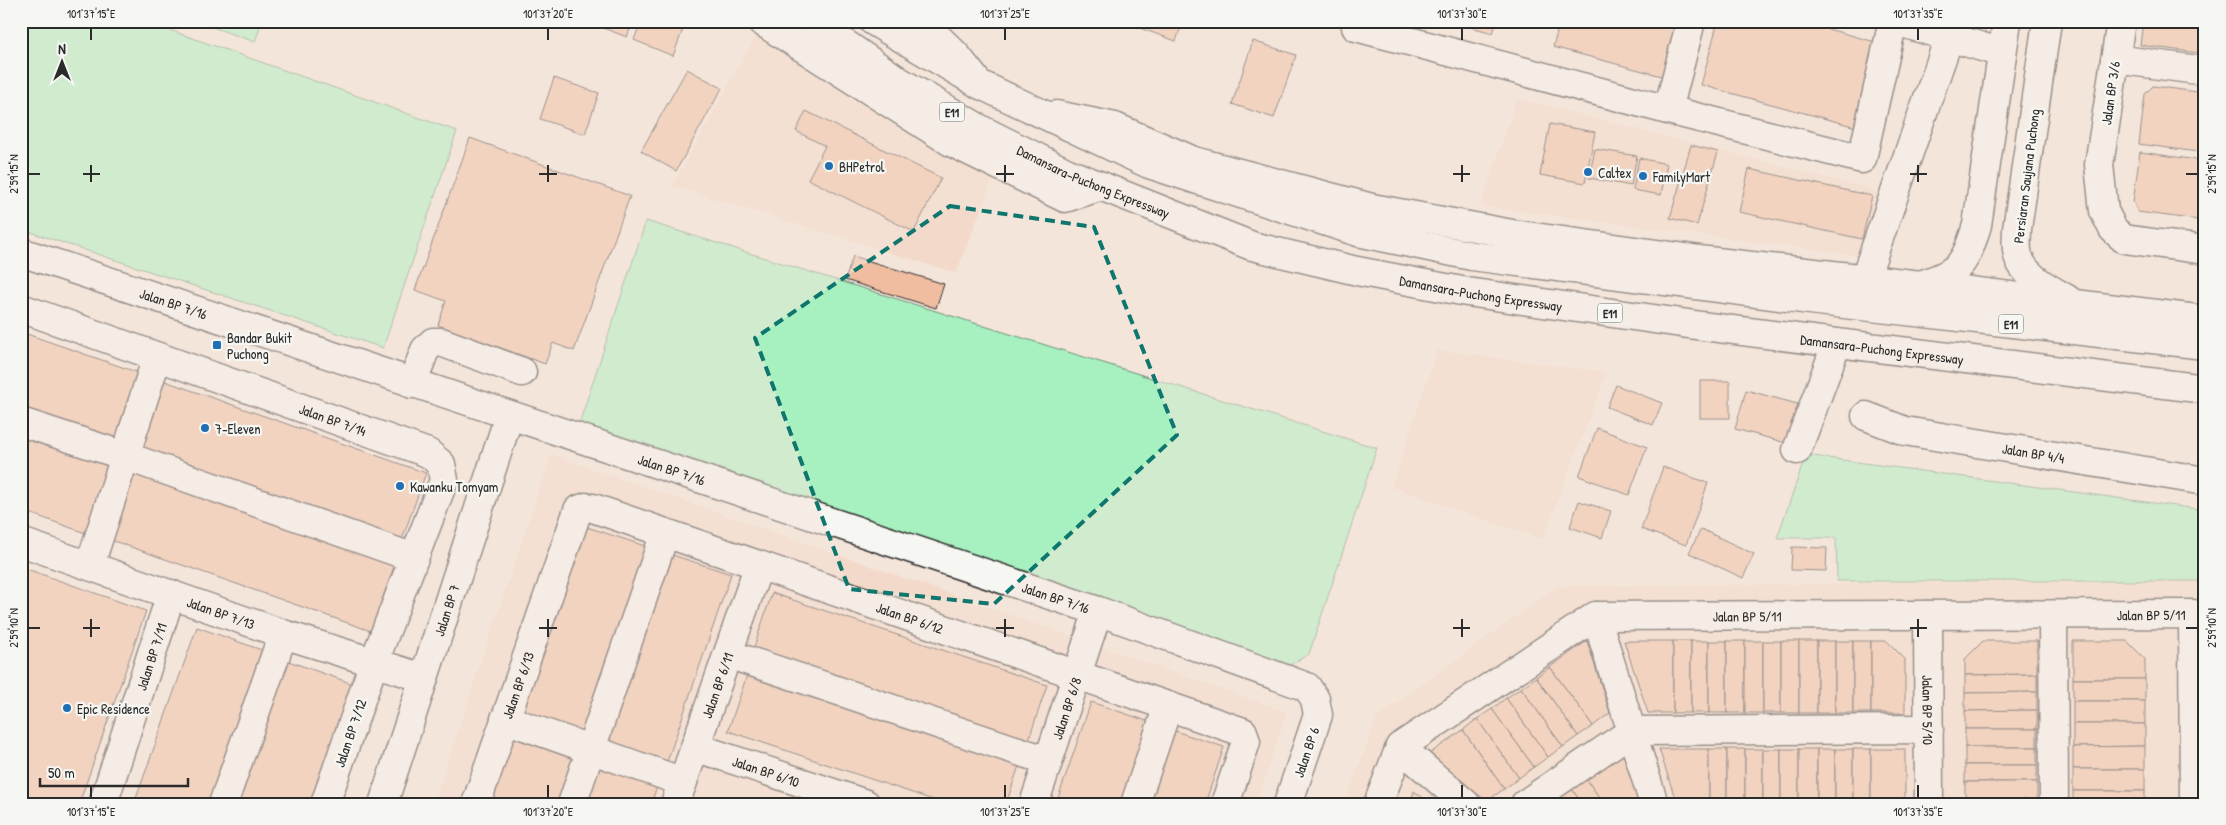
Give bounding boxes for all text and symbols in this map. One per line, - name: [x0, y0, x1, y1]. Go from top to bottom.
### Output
- text: 101°37'15"E: [67, 5, 116, 22]
- text: 101°37'20"E: [523, 5, 574, 22]
- text: 101°37'25"E: [980, 5, 1031, 22]
- text: 101°37'30"E: [1437, 5, 1488, 22]
- text: 101°37'35"E: [1893, 5, 1943, 22]
- north arrow: [38, 38, 88, 88]
- text: N: [58, 39, 66, 58]
- street label: Jalan BP 3/6: [2096, 59, 2124, 126]
- road number: E11: [940, 102, 964, 121]
- street label: Persiaran Saujana Puchong: [2008, 108, 2045, 244]
- street label: Damansara–Puchong Expressway: [1014, 140, 1173, 223]
- text: 2°59'15"N: [5, 154, 22, 194]
- text: 2°59'15"N: [2203, 154, 2220, 194]
- place label: BHPetrol: [839, 157, 885, 176]
- marker: BHPetrol: [823, 160, 835, 172]
- place label: Caltex: [1598, 163, 1632, 182]
- marker: Caltex: [1582, 166, 1594, 178]
- place label: FamilyMart: [1652, 167, 1710, 187]
- marker: FamilyMart: [1637, 170, 1649, 182]
- street label: Damansara–Puchong Expressway: [1398, 270, 1564, 316]
- street label: Jalan BP 7/16: [137, 283, 210, 323]
- road number: E11: [1598, 304, 1622, 322]
- road number: E11: [1998, 314, 2024, 334]
- place label: Bandar Bukit Puchong: [227, 328, 292, 364]
- street label: Damansara–Puchong Expressway: [1799, 329, 1965, 369]
- marker: Bandar Bukit Puchong: [211, 339, 223, 351]
- street label: Jalan BP 7/14: [297, 398, 369, 440]
- place label: 7-Eleven: [215, 419, 261, 438]
- marker: 7-Eleven: [199, 422, 211, 434]
- street label: Jalan BP 4/4: [2001, 438, 2066, 467]
- street label: Jalan BP 7/16: [636, 449, 708, 489]
- place label: Kawanku Tomyam: [410, 477, 498, 497]
- marker: Kawanku Tomyam: [394, 480, 406, 492]
- street label: Jalan BP 7/16: [1020, 577, 1093, 617]
- street label: Jalan BP 7: [429, 582, 463, 638]
- street label: Jalan BP 7/13: [184, 592, 258, 633]
- street label: Jalan BP 6/12: [874, 597, 946, 638]
- street label: Jalan BP 5/11: [2117, 605, 2185, 624]
- street label: Jalan BP 5/11: [1713, 606, 1781, 625]
- text: 2°59'10"N: [5, 608, 22, 648]
- text: 2°59'10"N: [2203, 608, 2220, 648]
- street label: Jalan BP 7/11: [131, 620, 171, 693]
- street label: Jalan BP 6/13: [497, 649, 538, 721]
- street label: Jalan BP 6/11: [696, 650, 737, 720]
- street label: Jalan BP 6/8: [1047, 675, 1085, 742]
- street label: Jalan BP 5/10: [1919, 675, 1938, 745]
- street label: Jalan BP 7/12: [329, 696, 371, 770]
- place label: Epic Residence: [77, 699, 150, 719]
- marker: Epic Residence: [61, 702, 73, 714]
- street label: Jalan BP 6: [1289, 724, 1324, 780]
- street label: Jalan BP 6/10: [730, 751, 802, 791]
- scale bar: [40, 755, 188, 787]
- text: 50 m: [48, 762, 75, 783]
- text: 101°37'15"E: [67, 803, 116, 820]
- text: 101°37'20"E: [523, 803, 574, 820]
- text: 101°37'25"E: [980, 803, 1031, 820]
- text: 101°37'30"E: [1437, 803, 1488, 820]
- text: 101°37'35"E: [1893, 803, 1943, 820]

